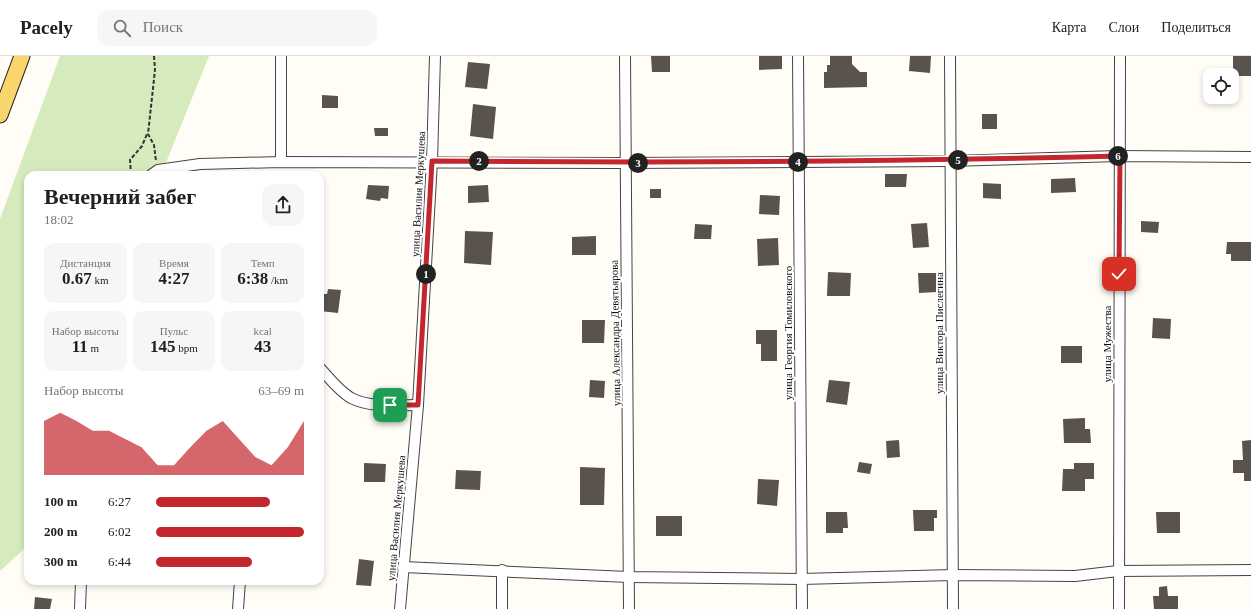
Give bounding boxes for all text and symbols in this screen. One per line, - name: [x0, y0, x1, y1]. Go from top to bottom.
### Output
- search box: [97, 10, 377, 46]
- text: Pacely: [20, 17, 73, 38]
- icon: search: [111, 17, 133, 39]
- text: Поиск: [143, 19, 183, 35]
- text: Карта: [1052, 20, 1086, 35]
- text: Слои: [1108, 20, 1139, 35]
- text: Поделиться: [1161, 20, 1231, 35]
- map controls: [1203, 68, 1239, 104]
- button: locate: [1203, 68, 1239, 104]
- street label: улица Василия Меркушева: [409, 131, 427, 257]
- pin: 6: [1108, 146, 1128, 166]
- pin: 5: [948, 150, 968, 170]
- text: 6: [1115, 150, 1121, 162]
- pin: 2: [469, 151, 489, 171]
- pin: 4: [788, 152, 808, 172]
- pin: 3: [628, 153, 648, 173]
- text: 5: [955, 154, 961, 166]
- text: 2: [476, 155, 482, 167]
- text: 4: [795, 156, 801, 168]
- text: 3: [635, 157, 641, 169]
- text: Вечерний забег: [44, 184, 196, 209]
- button: share: [262, 184, 304, 226]
- text: 18:02: [44, 212, 74, 227]
- text: Дистанция: [60, 257, 111, 269]
- text: Время: [159, 257, 189, 269]
- text: Темп: [251, 257, 275, 269]
- pin: [1102, 257, 1136, 291]
- street label: улица Александра Девятьярова: [608, 260, 622, 406]
- icon: check: [1108, 263, 1130, 285]
- pin: 1: [416, 264, 436, 284]
- street label: улица Георгия Томиловского: [782, 265, 794, 400]
- text: 1: [423, 268, 429, 280]
- text: 0.67: [62, 269, 92, 288]
- text: 4:27: [158, 269, 190, 288]
- text: 6:38: [237, 269, 268, 288]
- street label: улица Виктора Пислегина: [933, 272, 945, 394]
- text: km: [92, 274, 109, 286]
- text: /km: [268, 274, 288, 286]
- street label: улица Мужества: [1101, 305, 1113, 383]
- text: Набор высоты: [52, 325, 119, 337]
- text: Пульс: [160, 325, 188, 337]
- text: kcal: [253, 325, 272, 337]
- text: 11: [72, 337, 88, 356]
- text: 145: [150, 337, 176, 356]
- text: 43: [254, 337, 271, 356]
- text: m: [88, 342, 99, 354]
- text: bpm: [176, 342, 198, 354]
- text: Набор высоты: [44, 383, 123, 398]
- text: 63–69 m: [258, 383, 304, 398]
- pin: [373, 388, 407, 422]
- icon: arrive: [379, 394, 401, 416]
- street label: улица Василия Меркушева: [385, 455, 407, 581]
- text: 100 m: [44, 494, 78, 509]
- text: 6:27: [108, 494, 131, 509]
- text: 200 m: [44, 524, 78, 539]
- text: 6:02: [108, 524, 131, 539]
- text: 300 m: [44, 554, 78, 569]
- text: 6:44: [108, 554, 131, 569]

